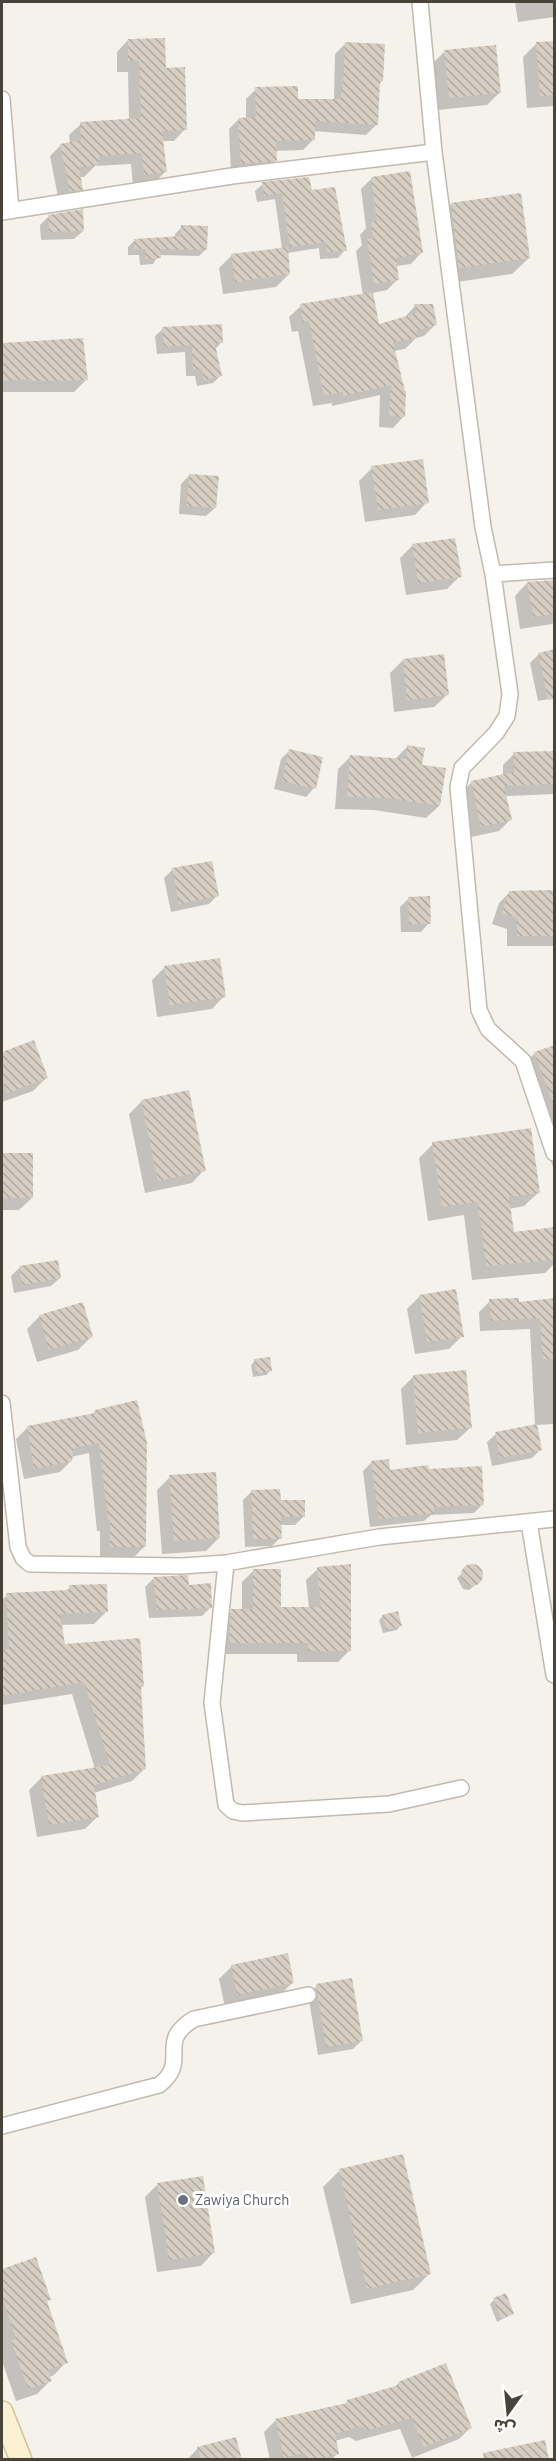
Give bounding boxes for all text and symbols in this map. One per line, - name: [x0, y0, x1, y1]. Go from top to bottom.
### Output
- place label: Zawiya Church: [195, 2190, 289, 2208]
- marker: Zawiya Church: [176, 2193, 190, 2207]
- north arrow: [478, 2383, 538, 2443]
- text: ش: [491, 2415, 517, 2440]

